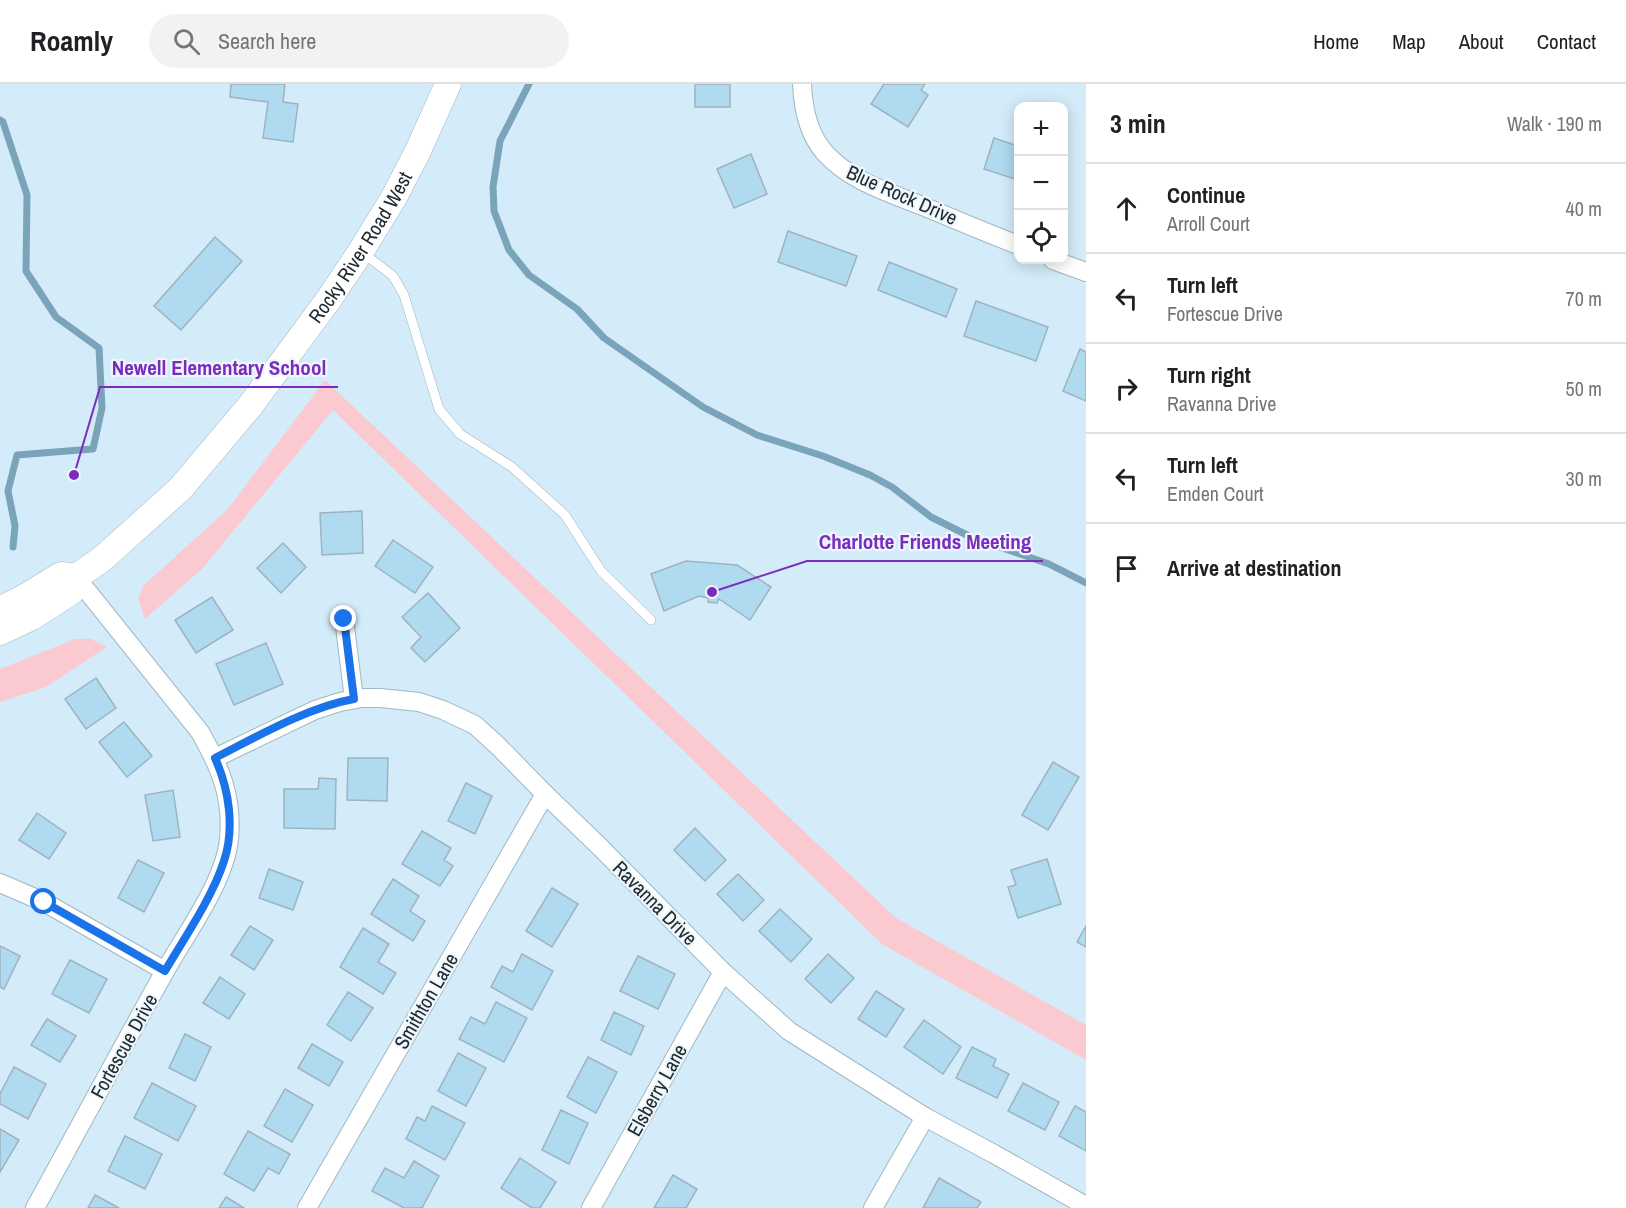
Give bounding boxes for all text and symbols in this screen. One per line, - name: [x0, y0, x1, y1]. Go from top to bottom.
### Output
- search box: [149, 14, 569, 68]
- text: Roamly: [30, 22, 113, 60]
- icon: search: [170, 25, 203, 58]
- text: Search here: [218, 26, 316, 56]
- text: Home: [1313, 27, 1359, 56]
- text: Map: [1392, 27, 1426, 56]
- text: About: [1459, 27, 1504, 56]
- text: Contact: [1537, 27, 1596, 56]
- map controls: [1014, 102, 1068, 264]
- button: +: [1014, 102, 1068, 156]
- text: 3 min: [1110, 106, 1166, 141]
- text: Walk · 190 m: [1507, 110, 1602, 137]
- button: −: [1014, 156, 1068, 210]
- street label: Blue Rock Drive: [843, 158, 962, 231]
- street label: Rocky River Road West: [302, 166, 418, 328]
- text: Continue: [1167, 180, 1245, 210]
- icon: ahead: [1110, 192, 1143, 225]
- text: 40 m: [1566, 195, 1602, 222]
- button: locate: [1014, 210, 1068, 264]
- text: Arroll Court: [1167, 210, 1250, 237]
- text: Turn left: [1167, 270, 1238, 300]
- icon: left: [1110, 282, 1143, 315]
- text: 70 m: [1566, 285, 1602, 312]
- text: Fortescue Drive: [1167, 300, 1283, 327]
- callout: Newell Elementary School: [100, 348, 338, 387]
- text: Newell Elementary School: [112, 353, 326, 382]
- text: Turn right: [1167, 360, 1251, 390]
- icon: right: [1110, 372, 1143, 405]
- text: 50 m: [1566, 375, 1602, 402]
- text: Ravanna Drive: [1167, 390, 1276, 417]
- text: Turn left: [1167, 450, 1238, 480]
- icon: left: [1110, 462, 1143, 495]
- text: 30 m: [1566, 465, 1602, 492]
- text: Emden Court: [1167, 480, 1264, 507]
- callout: Charlotte Friends Meeting: [807, 522, 1043, 561]
- text: Charlotte Friends Meeting: [819, 527, 1032, 556]
- icon: arrive: [1110, 552, 1143, 585]
- text: Arrive at destination: [1167, 553, 1341, 583]
- route end: [330, 605, 356, 631]
- street label: Ravanna Drive: [607, 854, 704, 951]
- route start: [30, 888, 56, 914]
- street label: Smithton Lane: [387, 948, 464, 1054]
- street label: Fortescue Drive: [84, 989, 163, 1103]
- street label: Elsberry Lane: [620, 1039, 693, 1141]

